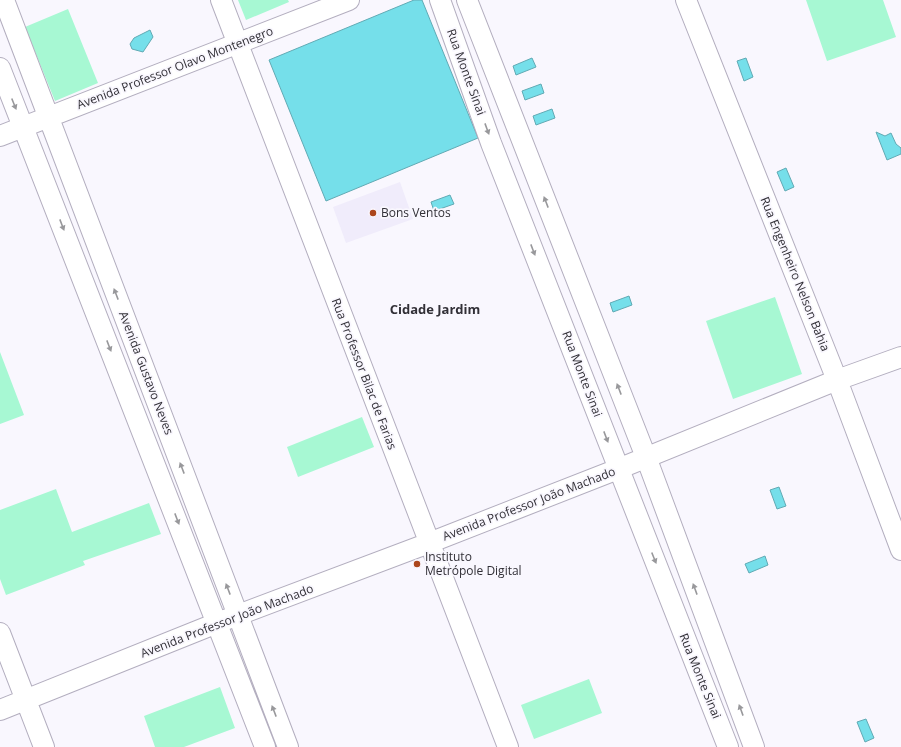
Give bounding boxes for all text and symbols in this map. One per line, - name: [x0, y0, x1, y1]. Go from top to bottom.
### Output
- street label: Avenida Professor Olavo Montenegro: [74, 22, 275, 113]
- street label: Rua Monte Sinai: [443, 26, 490, 117]
- one-way arrow: [12, 99, 18, 111]
- one-way arrow: [484, 123, 490, 135]
- street label: Rua Engenheiro Nelson Bahia: [757, 194, 834, 354]
- one-way arrow: [543, 196, 549, 208]
- place label: Bons Ventos: [381, 204, 451, 221]
- marker: Bons Ventos: [368, 208, 378, 218]
- one-way arrow: [59, 220, 65, 232]
- one-way arrow: [531, 245, 537, 257]
- one-way arrow: [113, 287, 119, 299]
- street label: Rua Professor Bilac de Farias: [328, 296, 401, 452]
- district label: Cidade Jardim: [390, 300, 480, 318]
- street label: Avenida Gustavo Neves: [115, 309, 178, 437]
- street label: Rua Monte Sinai: [558, 328, 607, 419]
- one-way arrow: [107, 341, 113, 353]
- one-way arrow: [616, 382, 622, 394]
- one-way arrow: [603, 431, 609, 442]
- one-way arrow: [178, 461, 184, 473]
- street label: Avenida Professor João Machado: [440, 463, 618, 544]
- one-way arrow: [174, 514, 180, 526]
- place label: Instituto Metrópole Digital: [425, 548, 522, 579]
- one-way arrow: [651, 552, 657, 564]
- marker: Instituto Metrópole Digital: [412, 559, 422, 569]
- street label: Avenida Professor João Machado: [138, 580, 316, 661]
- one-way arrow: [692, 582, 698, 594]
- one-way arrow: [224, 583, 230, 595]
- street label: Rua Monte Sinai: [676, 631, 725, 721]
- one-way arrow: [271, 704, 277, 716]
- one-way arrow: [737, 704, 743, 716]

